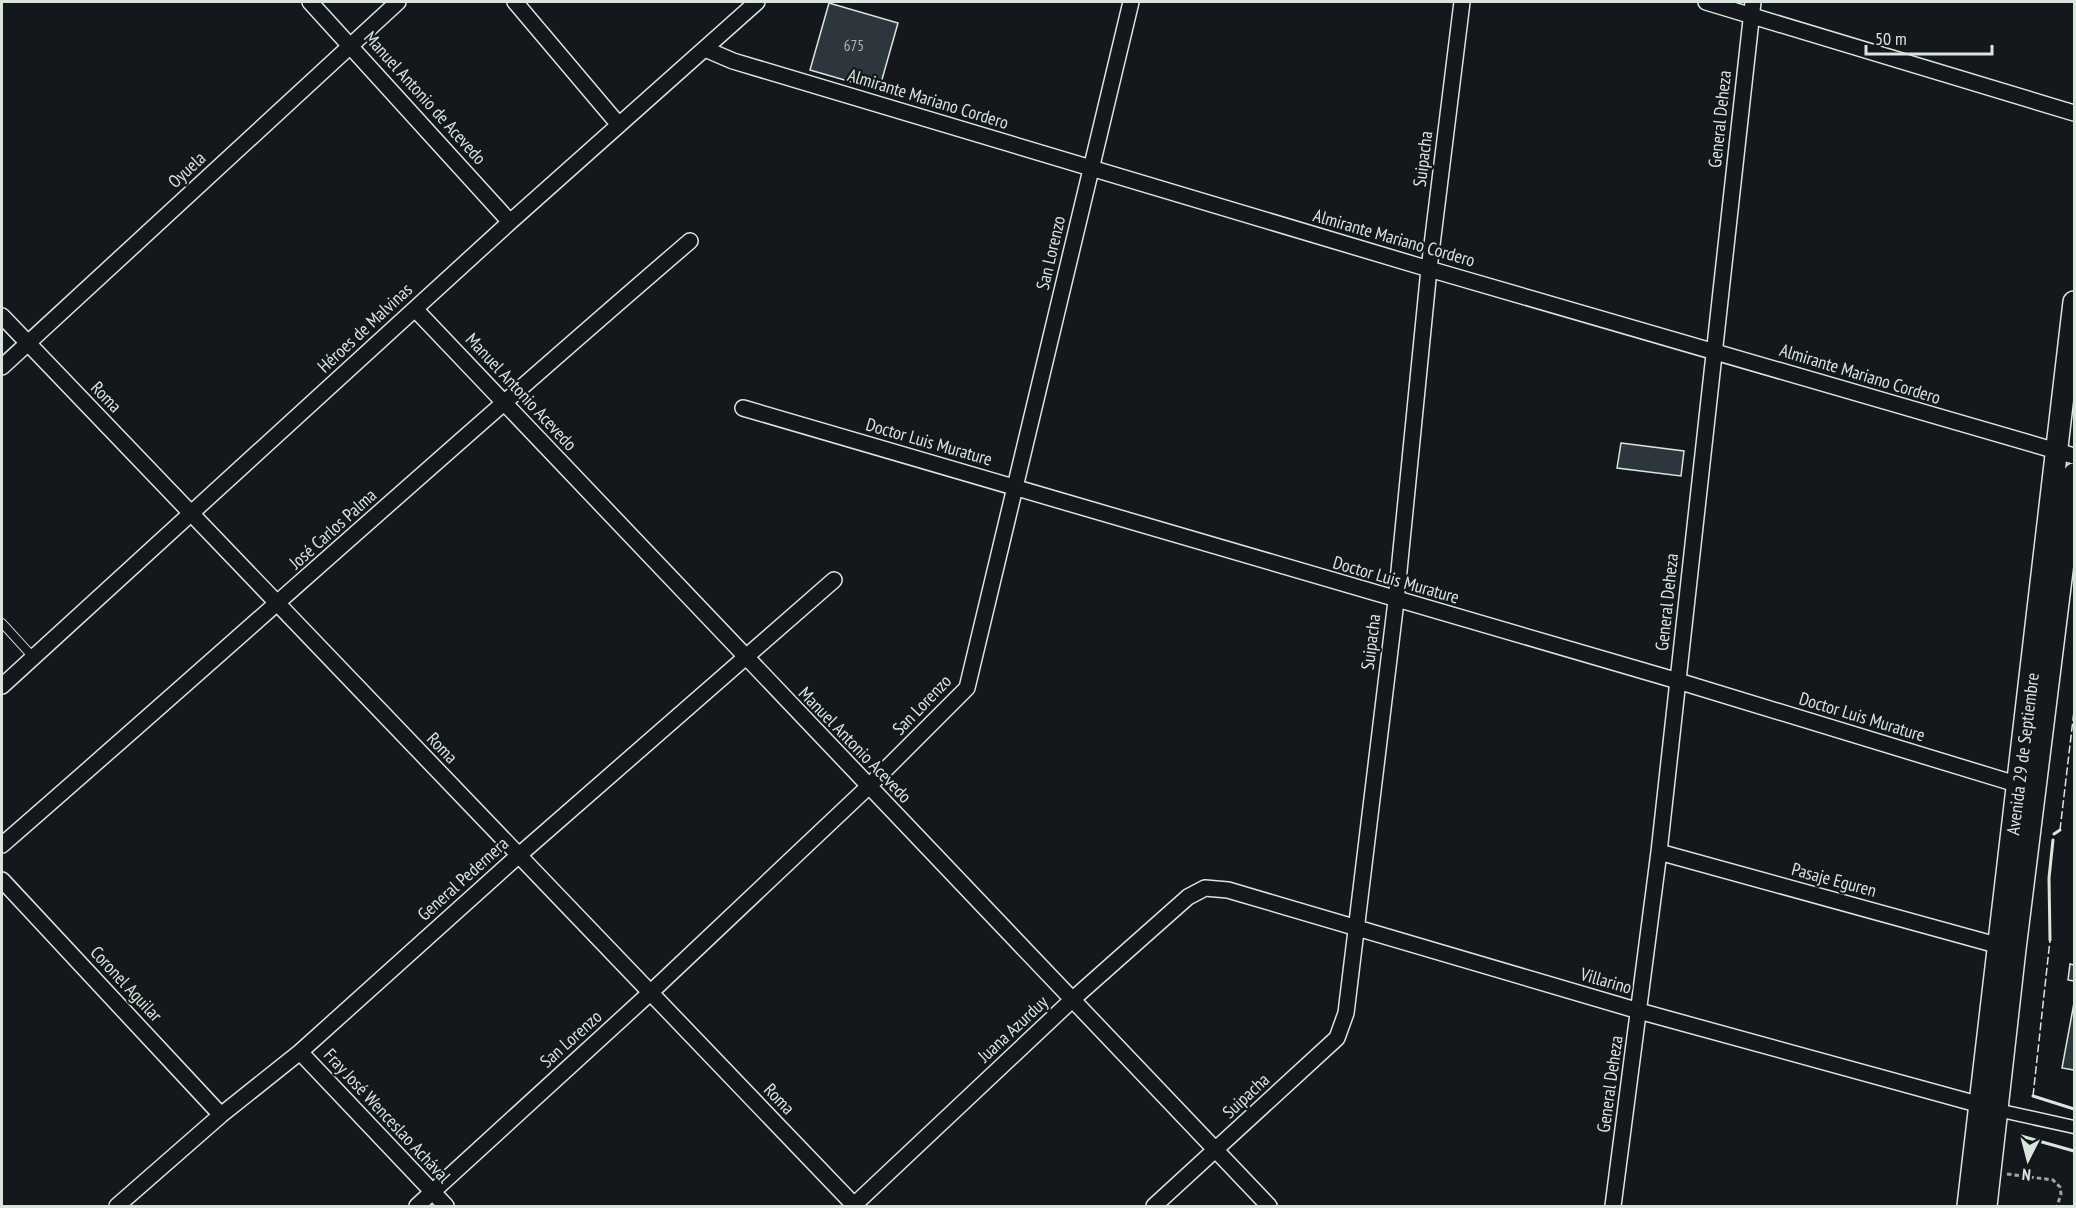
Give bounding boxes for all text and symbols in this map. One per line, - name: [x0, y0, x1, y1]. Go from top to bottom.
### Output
- scale bar: [1866, 18, 1992, 56]
- street label: Manuel Antonio de Acevedo: [359, 26, 492, 169]
- text: 50 m: [1875, 27, 1907, 50]
- house number: 675: [844, 36, 864, 55]
- street label: Almirante Mariano Cordero: [845, 63, 1012, 134]
- street label: General Deheza: [1703, 69, 1736, 169]
- street label: Suipacha: [1408, 130, 1437, 188]
- street label: Oyuela: [163, 147, 210, 193]
- street label: Almirante Mariano Cordero: [1311, 203, 1478, 272]
- street label: San Lorenzo: [1031, 213, 1070, 292]
- street label: Héroes de Malvinas: [313, 278, 417, 377]
- street label: Manuel Antonio Acevedo: [461, 328, 582, 456]
- street label: Almirante Mariano Cordero: [1777, 338, 1944, 409]
- street label: Roma: [86, 376, 127, 417]
- street label: Doctor Luis Murature: [863, 413, 995, 471]
- street label: José Carlos Palma: [284, 483, 381, 574]
- street label: Doctor Luis Murature: [1330, 551, 1462, 609]
- street label: General Deheza: [1650, 552, 1683, 652]
- street label: Suipacha: [1356, 613, 1385, 671]
- street label: San Lorenzo: [887, 669, 956, 740]
- street label: Avenida 29 de Septiembre: [2001, 672, 2044, 836]
- street label: Manuel Antonio Acevedo: [794, 682, 917, 808]
- street label: Doctor Luis Murature: [1796, 686, 1928, 747]
- street label: Roma: [422, 727, 463, 768]
- street label: General Pedernera: [412, 832, 513, 925]
- street label: Pasaje Eguren: [1789, 857, 1879, 902]
- street label: Coronel Aguilar: [85, 941, 167, 1026]
- street label: Villarino: [1577, 962, 1635, 999]
- street label: Juana Azurduy: [972, 990, 1053, 1068]
- street label: San Lorenzo: [535, 1005, 607, 1072]
- street label: General Deheza: [1591, 1034, 1628, 1134]
- street label: Fray José Wenceslao Achával: [319, 1043, 456, 1188]
- street label: Suipacha: [1217, 1068, 1274, 1123]
- street label: Roma: [759, 1078, 800, 1119]
- north arrow: [1998, 1130, 2058, 1190]
- text: N: [2021, 1165, 2032, 1185]

